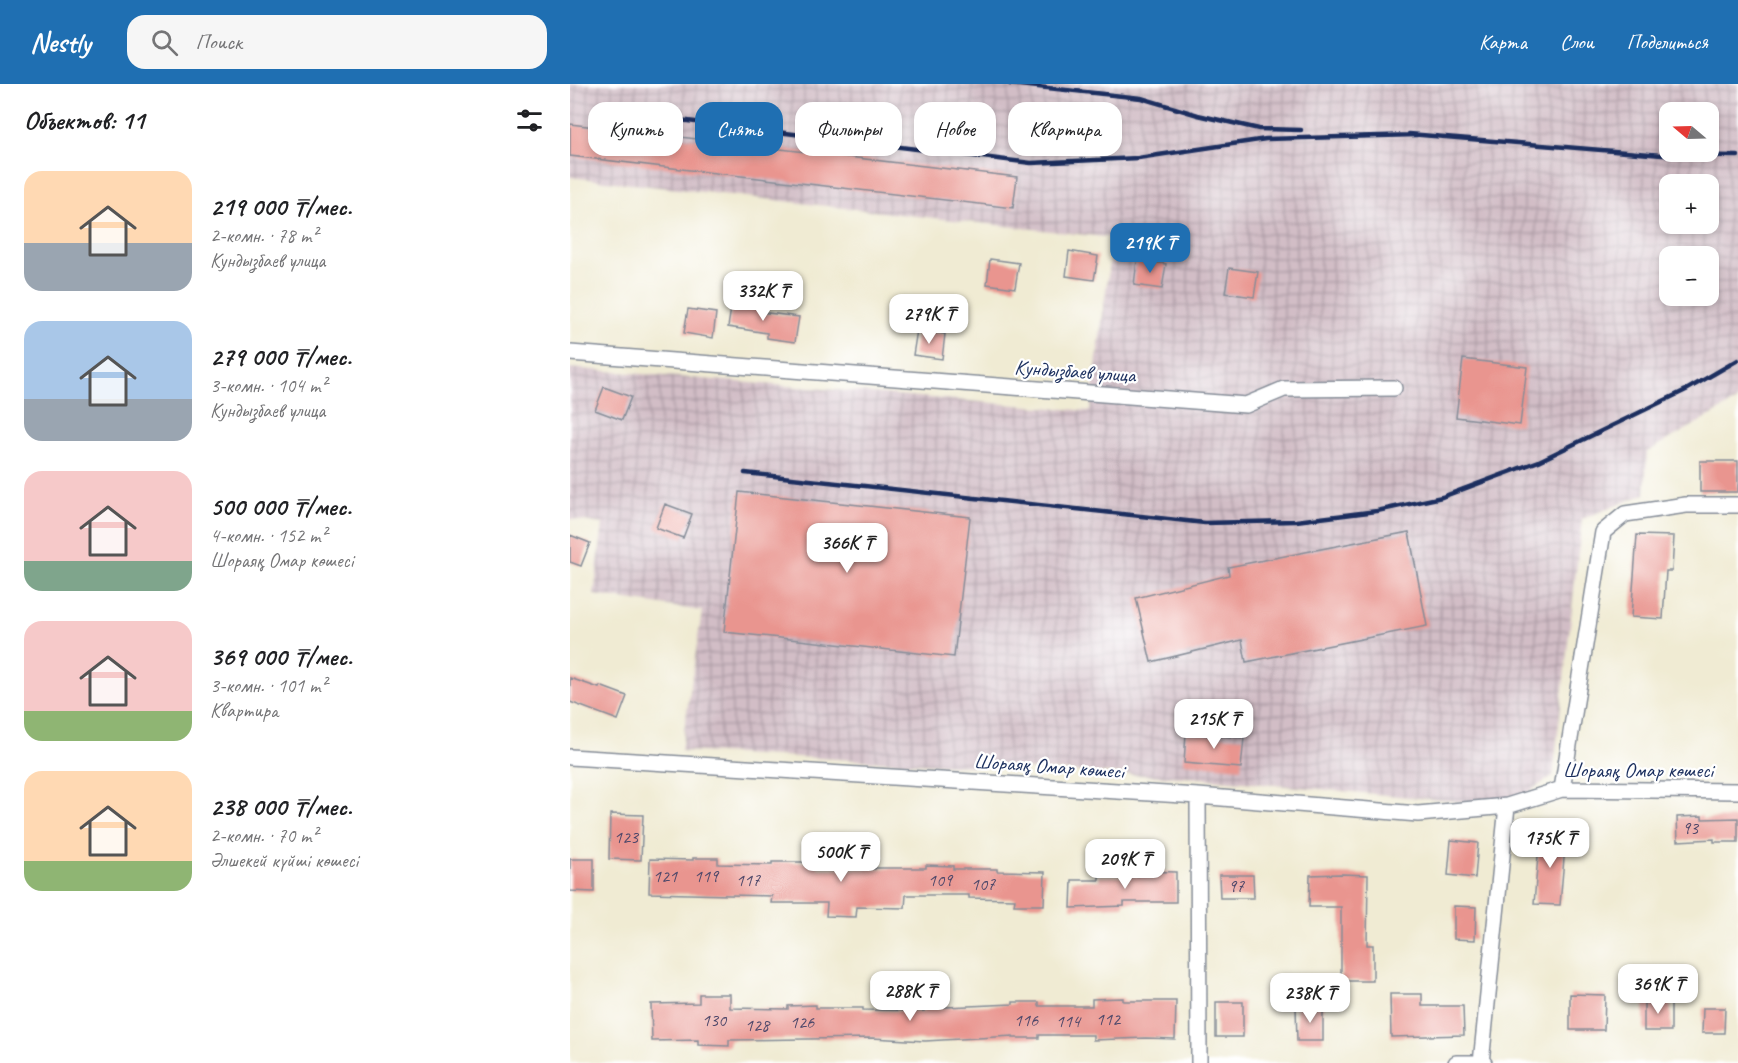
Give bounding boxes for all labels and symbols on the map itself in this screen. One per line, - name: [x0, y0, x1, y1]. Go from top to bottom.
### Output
- north arrow: [1659, 102, 1719, 162]
- pin: 219K ₸: [1101, 223, 1199, 274]
- pin: 332K ₸: [714, 271, 812, 322]
- pin: 279K ₸: [880, 294, 978, 345]
- street label: Кундызбаев улица: [1014, 354, 1138, 389]
- pin: 366K ₸: [798, 523, 896, 574]
- pin: 215K ₸: [1165, 699, 1263, 750]
- street label: Шораяқ Омар көшесі: [973, 748, 1128, 784]
- street label: Шораяқ Омар көшесі: [1563, 757, 1716, 783]
- house number: 93: [1682, 817, 1700, 839]
- pin: 175K ₸: [1501, 818, 1599, 869]
- house number: 123: [614, 826, 640, 848]
- pin: 500K ₸: [792, 832, 890, 883]
- pin: 209K ₸: [1076, 839, 1174, 890]
- house number: 121: [653, 865, 678, 887]
- house number: 119: [694, 865, 720, 887]
- house number: 117: [736, 869, 761, 891]
- house number: 109: [928, 869, 954, 891]
- house number: 107: [971, 873, 996, 895]
- house number: 97: [1228, 875, 1245, 897]
- pin: 369K ₸: [1609, 964, 1707, 1015]
- pin: 288K ₸: [861, 971, 959, 1022]
- pin: 238K ₸: [1261, 973, 1359, 1024]
- house number: 112: [1096, 1008, 1122, 1030]
- house number: 130: [702, 1009, 728, 1031]
- house number: 116: [1014, 1009, 1039, 1031]
- house number: 114: [1056, 1010, 1082, 1032]
- house number: 126: [790, 1011, 815, 1033]
- house number: 128: [745, 1014, 771, 1036]

